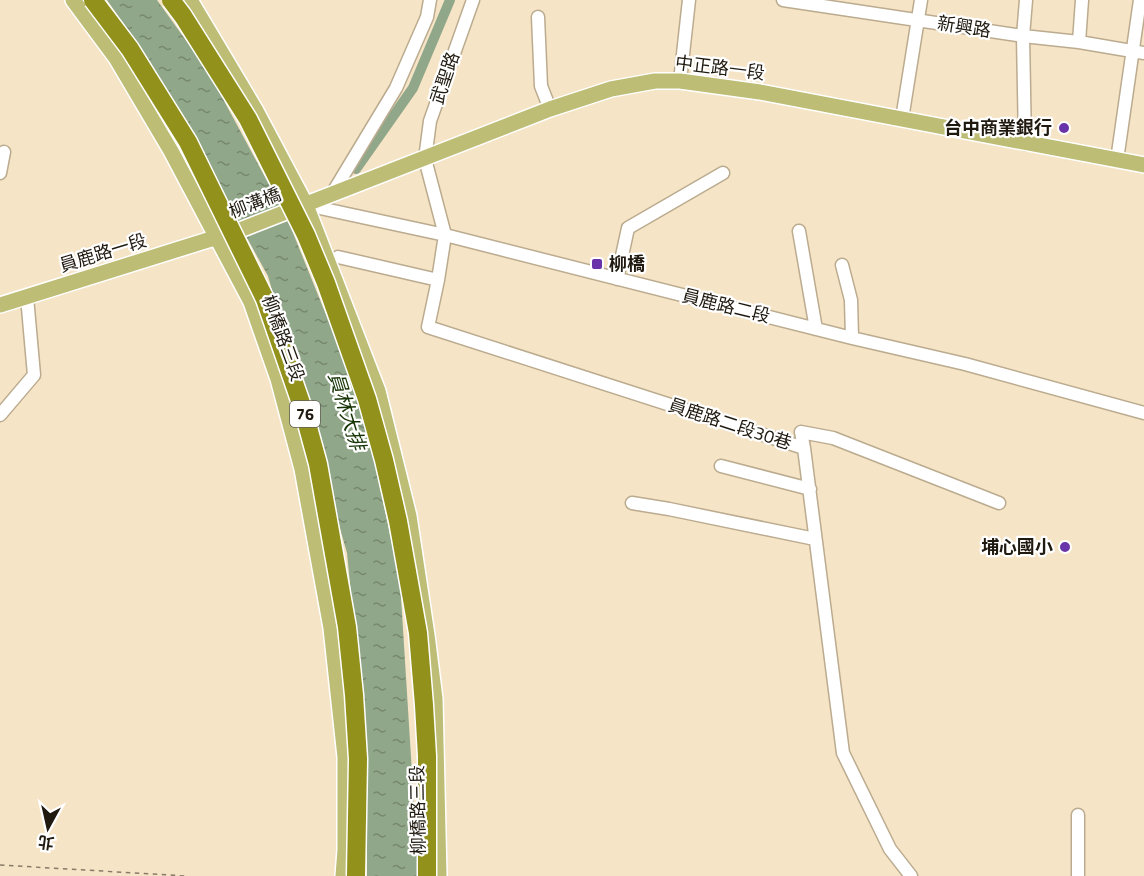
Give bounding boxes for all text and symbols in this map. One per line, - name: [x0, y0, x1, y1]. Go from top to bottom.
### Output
- street label: 新興路: [935, 9, 993, 44]
- street label: 武聖路: [423, 48, 466, 108]
- street label: 中正路一段: [674, 49, 766, 86]
- place label: 台中商業銀行: [944, 114, 1052, 141]
- marker: 台中商業銀行: [1057, 121, 1071, 135]
- street label: 柳溝橋: [225, 180, 285, 225]
- street label: 員鹿路一段: [56, 226, 150, 279]
- place label: 柳橋: [609, 250, 645, 277]
- marker: 柳橋: [590, 257, 604, 271]
- street label: 員鹿路二段: [679, 282, 773, 330]
- street label: 柳橋路三段: [255, 291, 312, 385]
- water label: 員林大排: [321, 368, 375, 457]
- street label: 員鹿路二段30巷: [665, 391, 795, 456]
- road number: 76: [290, 401, 320, 427]
- place label: 埔心國小: [981, 533, 1053, 560]
- marker: 埔心國小: [1058, 540, 1072, 554]
- street label: 柳橋路三段: [403, 765, 432, 855]
- north arrow: [18, 798, 78, 858]
- text: 北: [36, 830, 56, 856]

